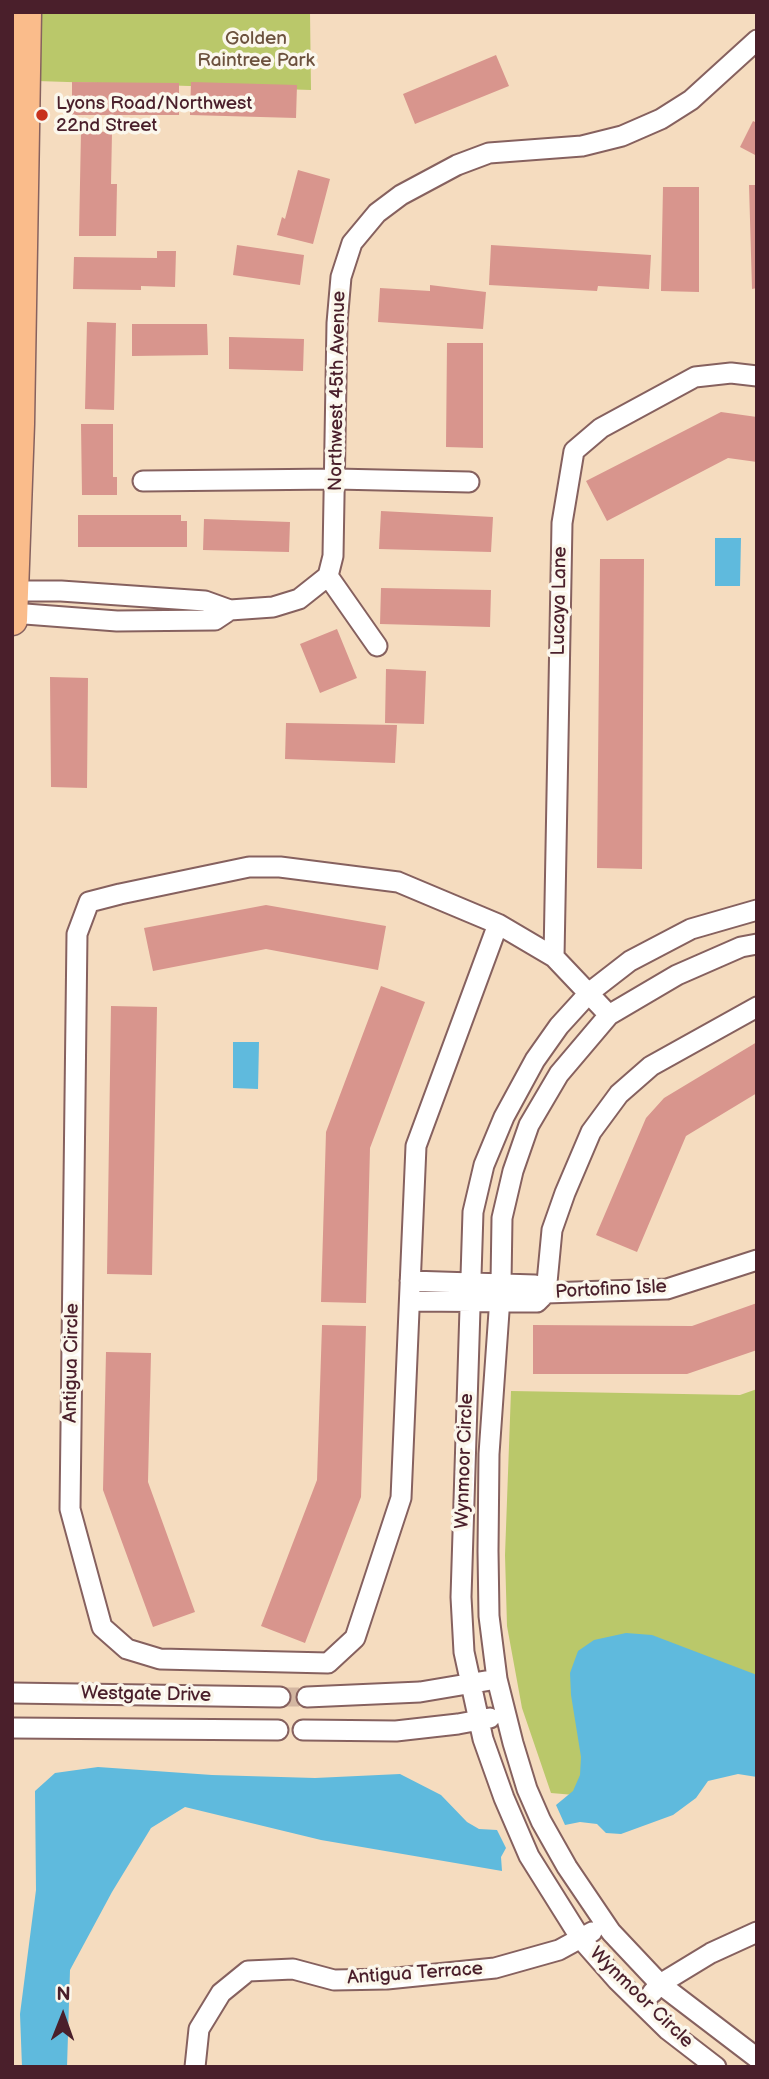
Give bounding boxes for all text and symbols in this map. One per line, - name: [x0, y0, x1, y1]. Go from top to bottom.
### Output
- park label: Golden Raintree Park: [197, 28, 315, 72]
- place label: Lyons Road/Northwest 22nd Street: [56, 93, 252, 137]
- marker: Lyons Road/Northwest 22nd Street: [34, 107, 50, 123]
- street label: Northwest 45th Avenue: [325, 291, 351, 491]
- street label: Lucaya Lane: [548, 546, 572, 656]
- street label: Portofino Isle: [555, 1276, 667, 1304]
- street label: Antigua Circle: [60, 1303, 84, 1423]
- street label: Wynmoor Circle: [451, 1393, 479, 1529]
- street label: Westgate Drive: [81, 1682, 211, 1708]
- street label: Wynmoor Circle: [584, 1943, 698, 2053]
- street label: Antigua Terrace: [346, 1958, 484, 1990]
- north arrow: [28, 1981, 98, 2051]
- text: N: [56, 1983, 71, 2006]

